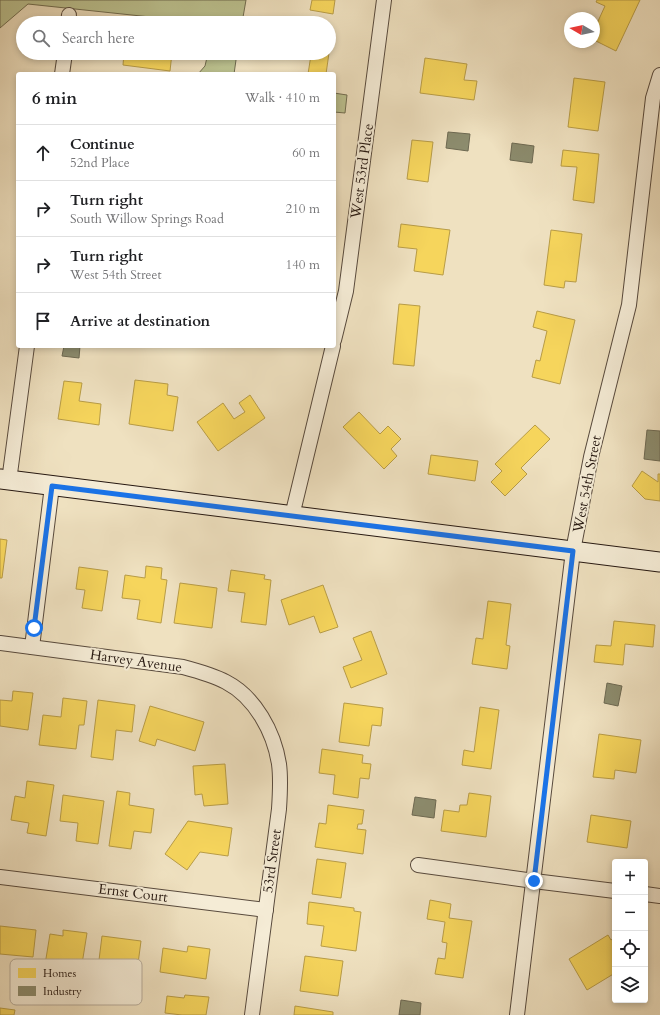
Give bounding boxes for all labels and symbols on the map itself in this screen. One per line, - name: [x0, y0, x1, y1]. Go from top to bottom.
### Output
- north arrow: [564, 12, 600, 48]
- street label: West 53rd Place: [346, 122, 378, 221]
- street label: West 54th Street: [568, 433, 606, 535]
- route start: [25, 619, 43, 637]
- street label: Harvey Avenue: [89, 645, 183, 677]
- street label: 53rd Street: [258, 827, 286, 894]
- route end: [525, 872, 543, 890]
- street label: Ernst Court: [97, 879, 169, 907]
- legend: [10, 959, 142, 1005]
- text: Homes: [43, 966, 76, 981]
- text: Industry: [43, 984, 82, 999]

